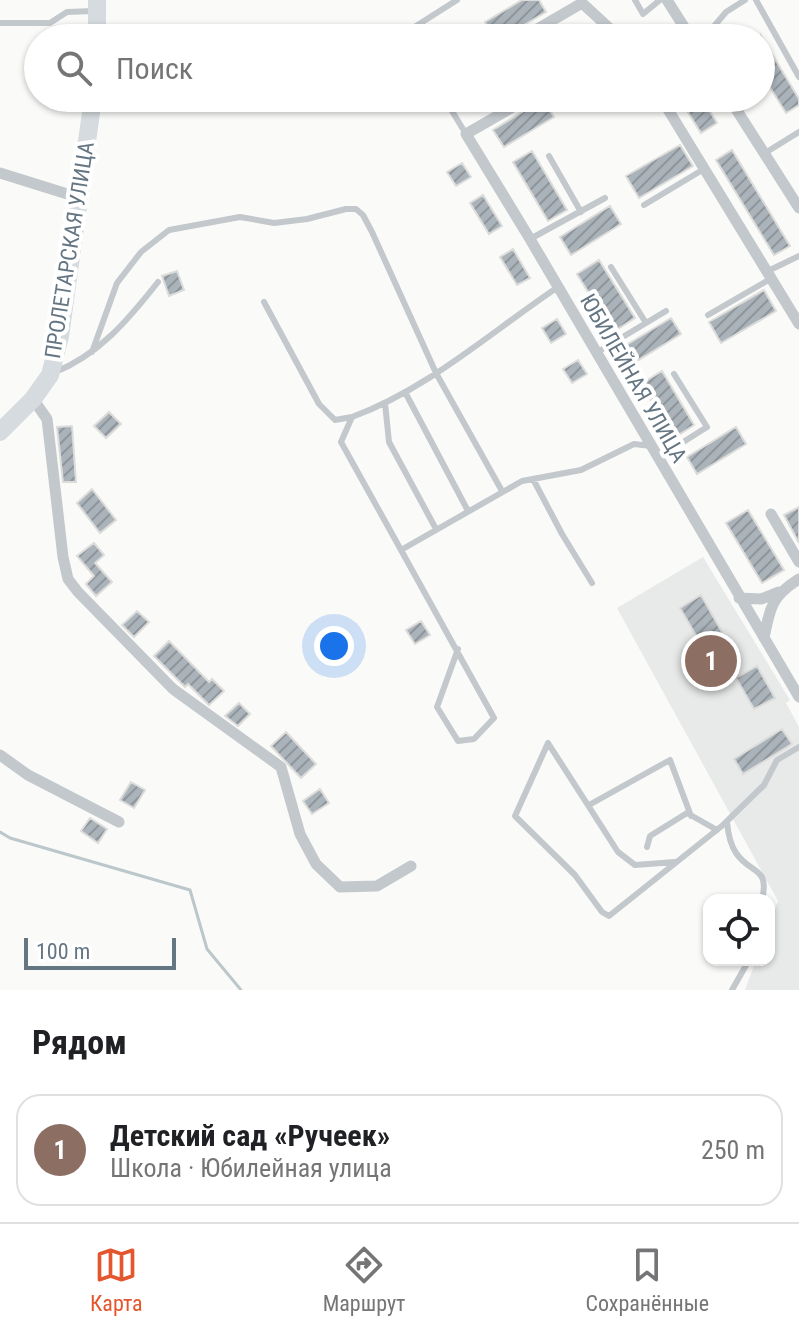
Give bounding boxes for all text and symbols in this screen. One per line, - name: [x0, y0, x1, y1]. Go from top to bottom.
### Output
- search box: [24, 24, 775, 112]
- icon: search: [52, 46, 96, 90]
- text: Поиск: [116, 51, 193, 86]
- street label: ПРОЛЕТАРСКАЯ УЛИЦА: [40, 139, 99, 360]
- street label: ЮБИЛЕЙНАЯ УЛИЦА: [575, 290, 692, 467]
- your location: [314, 626, 354, 666]
- pin: 1: [685, 631, 737, 691]
- map controls: [703, 894, 775, 966]
- button: locate: [703, 894, 775, 966]
- scale bar: [24, 934, 176, 970]
- text: 100 m: [36, 939, 90, 964]
- text: Рядом: [32, 1022, 127, 1062]
- text: Детский сад «Ручеек»: [110, 1118, 390, 1153]
- text: 1: [53, 1135, 67, 1165]
- text: 250 m: [701, 1135, 765, 1165]
- text: Школа · Юбилейная улица: [110, 1153, 392, 1183]
- tab: Карта: [90, 1243, 143, 1316]
- tab: Маршрут: [323, 1243, 405, 1316]
- tab: Сохранённые: [585, 1243, 709, 1316]

